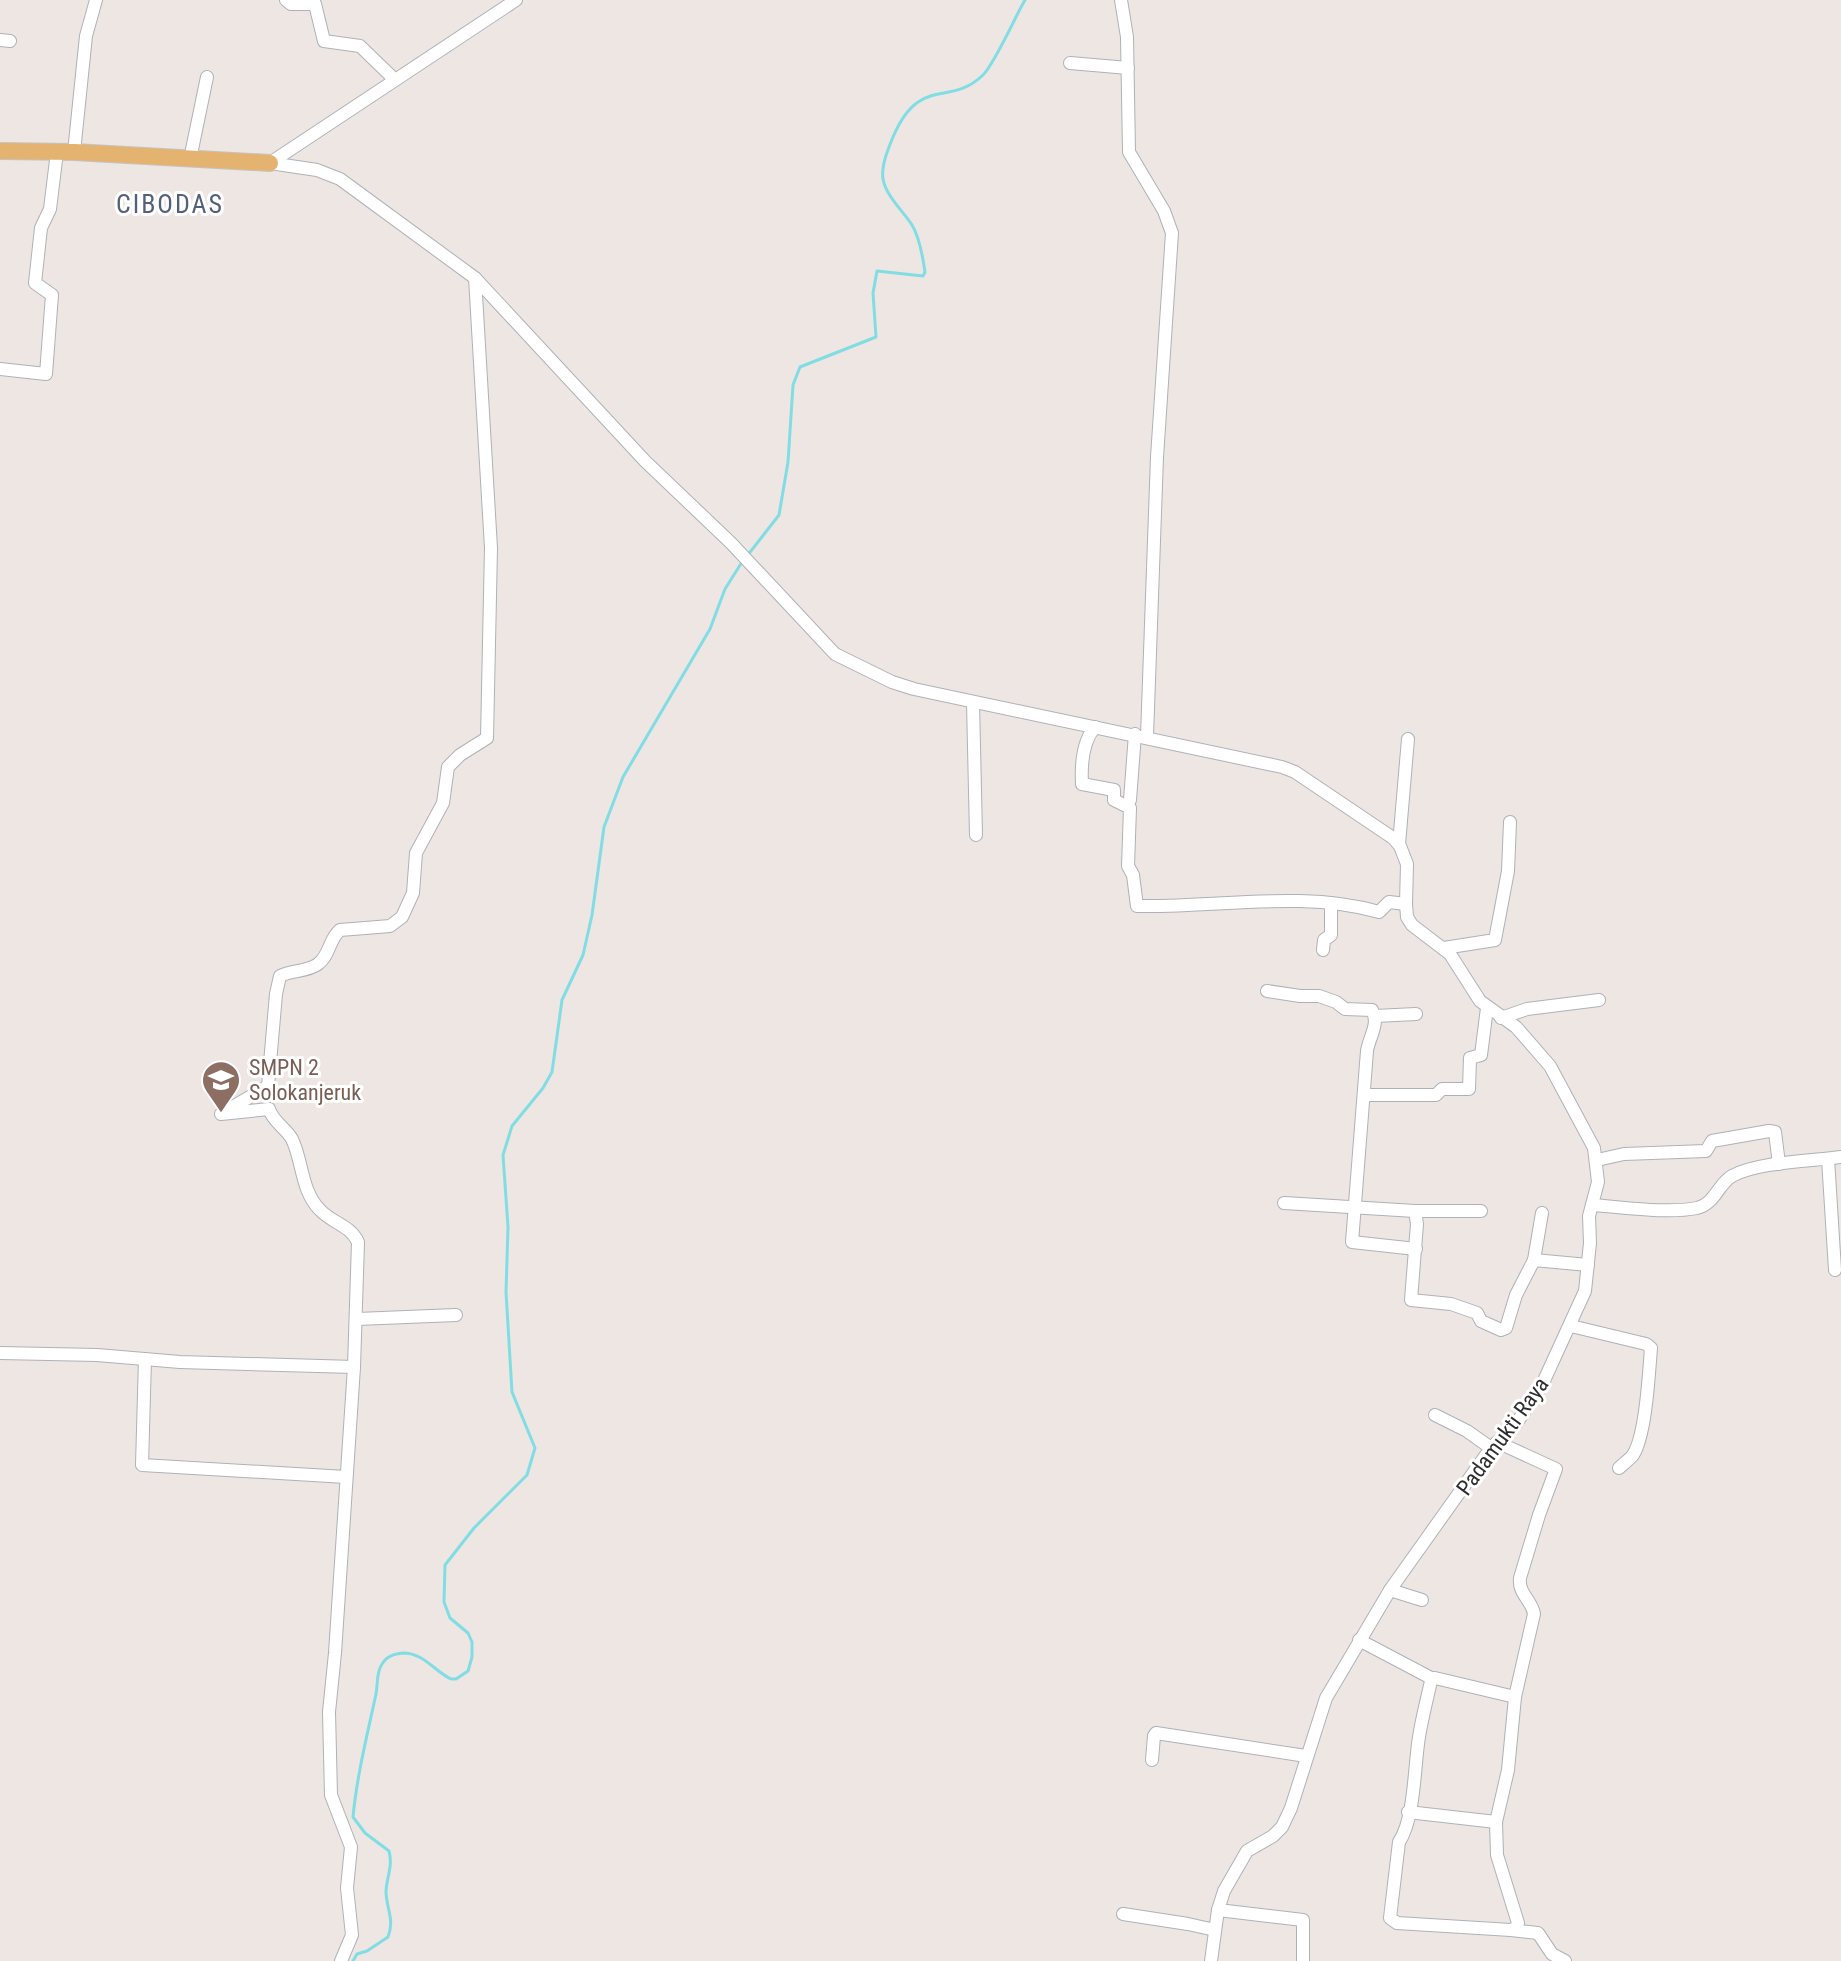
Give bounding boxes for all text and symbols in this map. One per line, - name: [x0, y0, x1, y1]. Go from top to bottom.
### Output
- district label: CIBODAS: [116, 189, 224, 219]
- place label: SMPN 2 Solokanjeruk: [249, 1055, 361, 1105]
- school or university icon: SMPN 2 Solokanjeruk: [200, 1059, 242, 1114]
- street label: Padamukti Raya: [1451, 1373, 1553, 1500]

